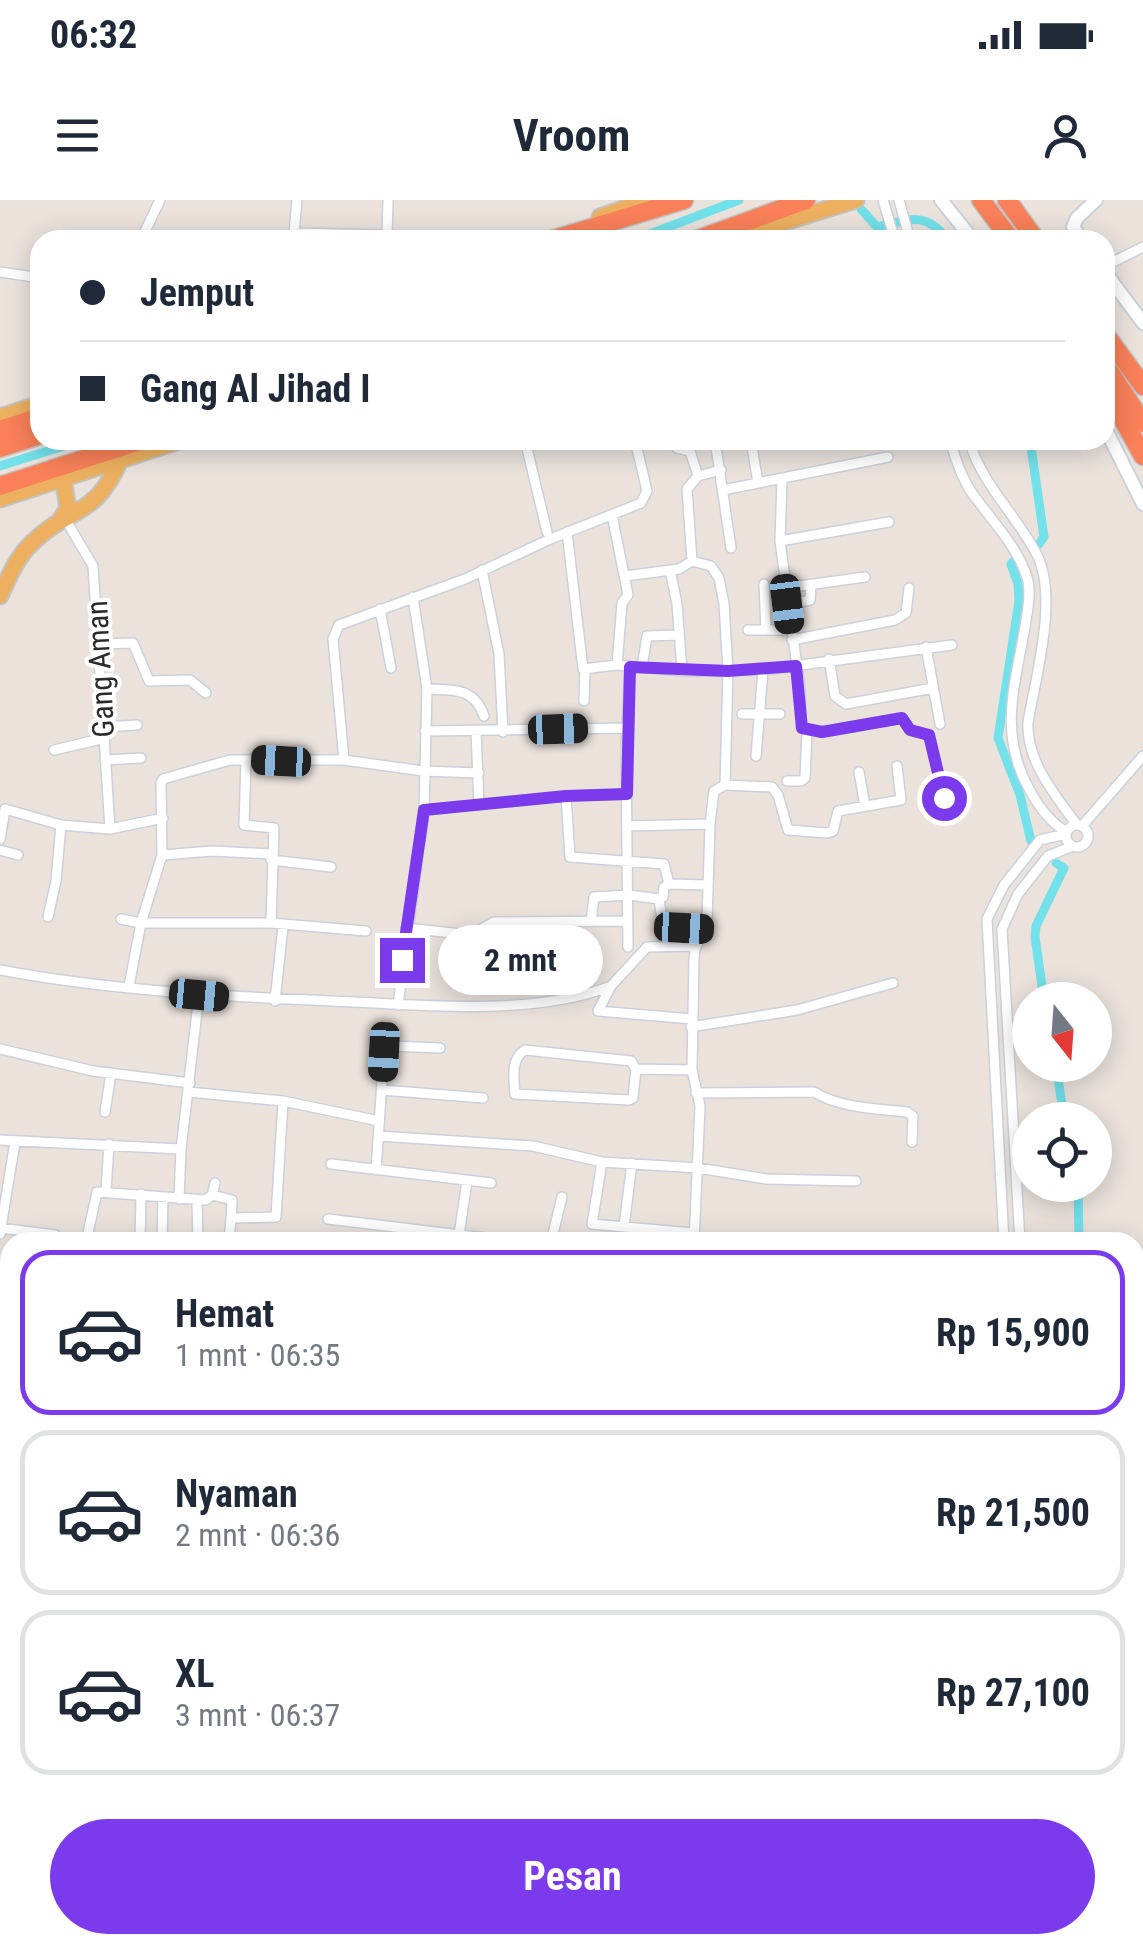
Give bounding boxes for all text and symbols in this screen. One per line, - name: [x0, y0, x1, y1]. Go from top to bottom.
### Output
- text: 06:32: [50, 13, 137, 57]
- icon: menu: [50, 108, 105, 163]
- icon: person: [1038, 108, 1093, 163]
- text: Vroom: [513, 109, 630, 162]
- text: Jemput: [140, 271, 254, 315]
- text: Gang Al Jihad I: [140, 367, 370, 411]
- car: [768, 572, 806, 636]
- street label: Gang Aman: [79, 600, 121, 738]
- car: [527, 713, 589, 745]
- car: [250, 744, 312, 778]
- route start: [922, 776, 967, 821]
- car: [653, 911, 715, 945]
- callout: 2 mnt: [437, 925, 602, 995]
- route end: [380, 938, 425, 983]
- text: 2 mnt: [484, 941, 557, 979]
- car: [168, 977, 230, 1013]
- north arrow: [1012, 982, 1112, 1082]
- map controls: [1012, 982, 1112, 1202]
- car: [367, 1021, 401, 1083]
- button: locate: [1012, 1102, 1112, 1202]
- icon: car: [55, 1288, 145, 1378]
- text: Hemat: [175, 1292, 274, 1336]
- text: Rp 15,900: [936, 1311, 1090, 1355]
- text: 1 mnt · 06:35: [175, 1336, 340, 1374]
- icon: car: [55, 1468, 145, 1558]
- text: Nyaman: [175, 1472, 298, 1516]
- text: Rp 21,500: [936, 1491, 1090, 1535]
- text: 2 mnt · 06:36: [175, 1516, 340, 1554]
- icon: car: [55, 1648, 145, 1738]
- text: XL: [175, 1652, 214, 1696]
- text: Rp 27,100: [936, 1671, 1090, 1715]
- text: 3 mnt · 06:37: [175, 1696, 340, 1734]
- button: Pesan: [50, 1819, 1095, 1934]

